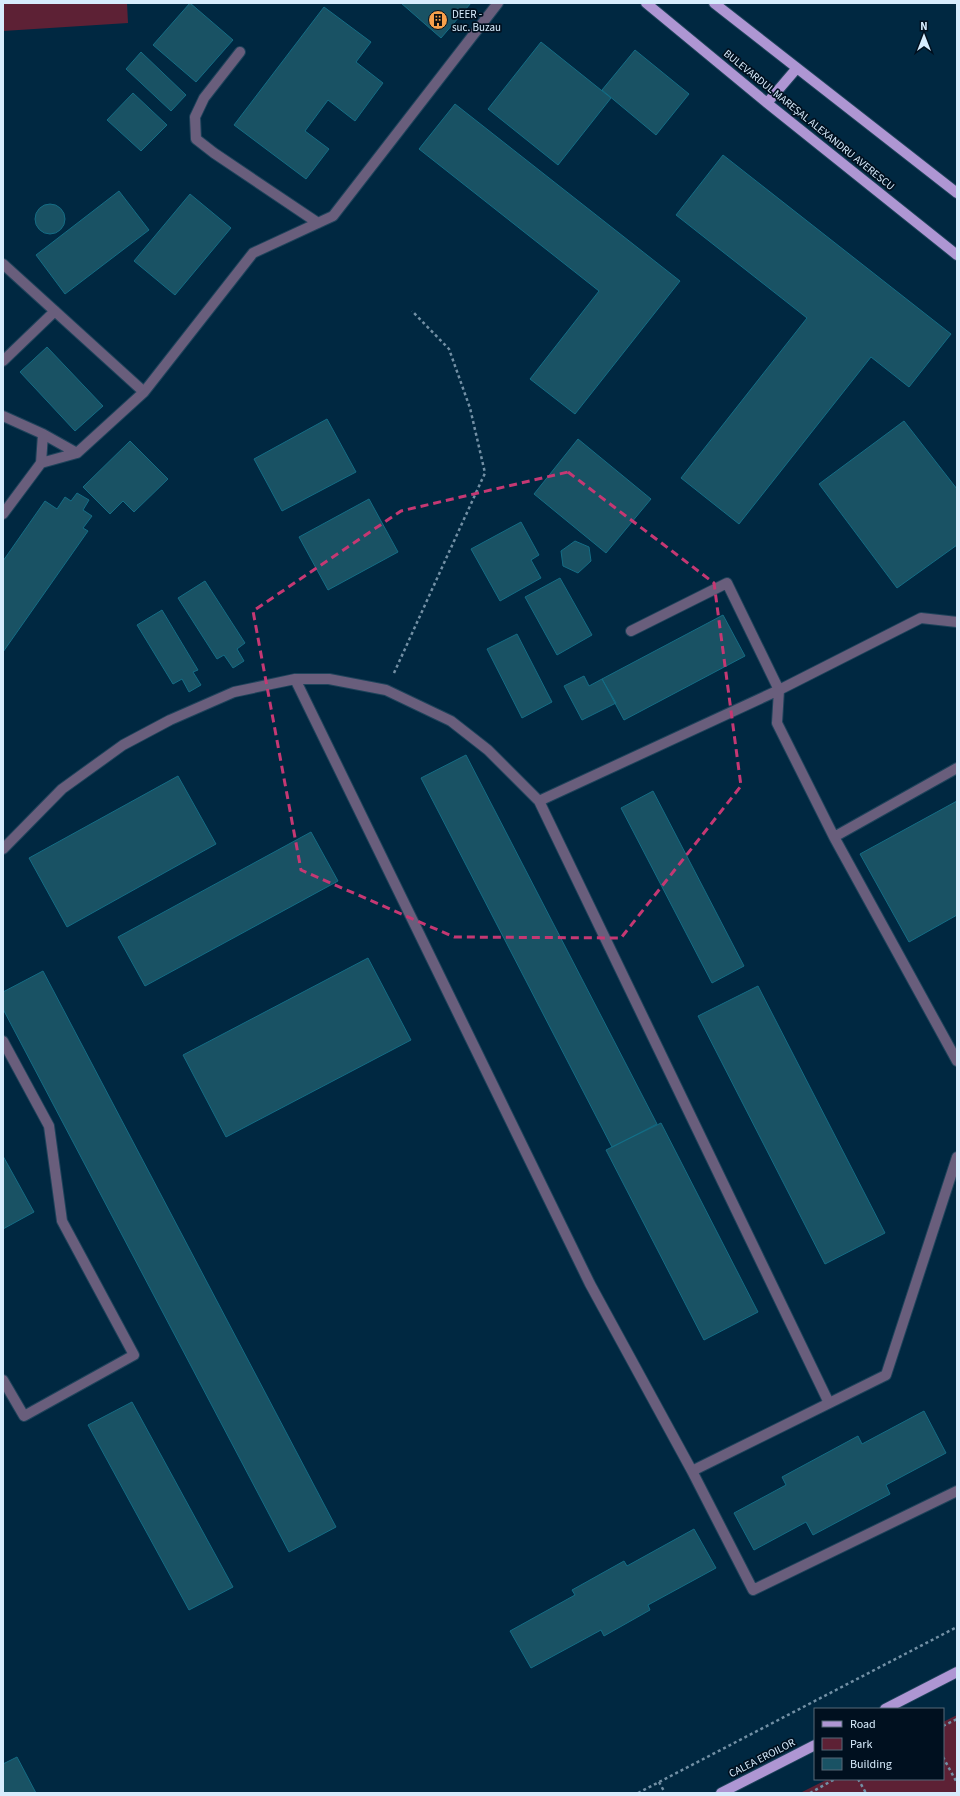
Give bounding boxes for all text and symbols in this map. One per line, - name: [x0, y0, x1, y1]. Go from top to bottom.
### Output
- place label: DEER - suc. Buzau: [452, 7, 501, 35]
- building icon: DEER - suc. Buzau: [427, 9, 449, 31]
- north arrow: [904, 16, 944, 56]
- text: N: [920, 19, 928, 34]
- street label: BULEVARDUL MAREȘAL ALEXANDRU AVERESCU: [720, 46, 898, 194]
- legend: [814, 1708, 944, 1780]
- text: Road: [850, 1716, 876, 1733]
- street label: CALEA EROILOR: [726, 1735, 798, 1781]
- text: Park: [850, 1736, 872, 1753]
- text: Building: [850, 1756, 892, 1773]

